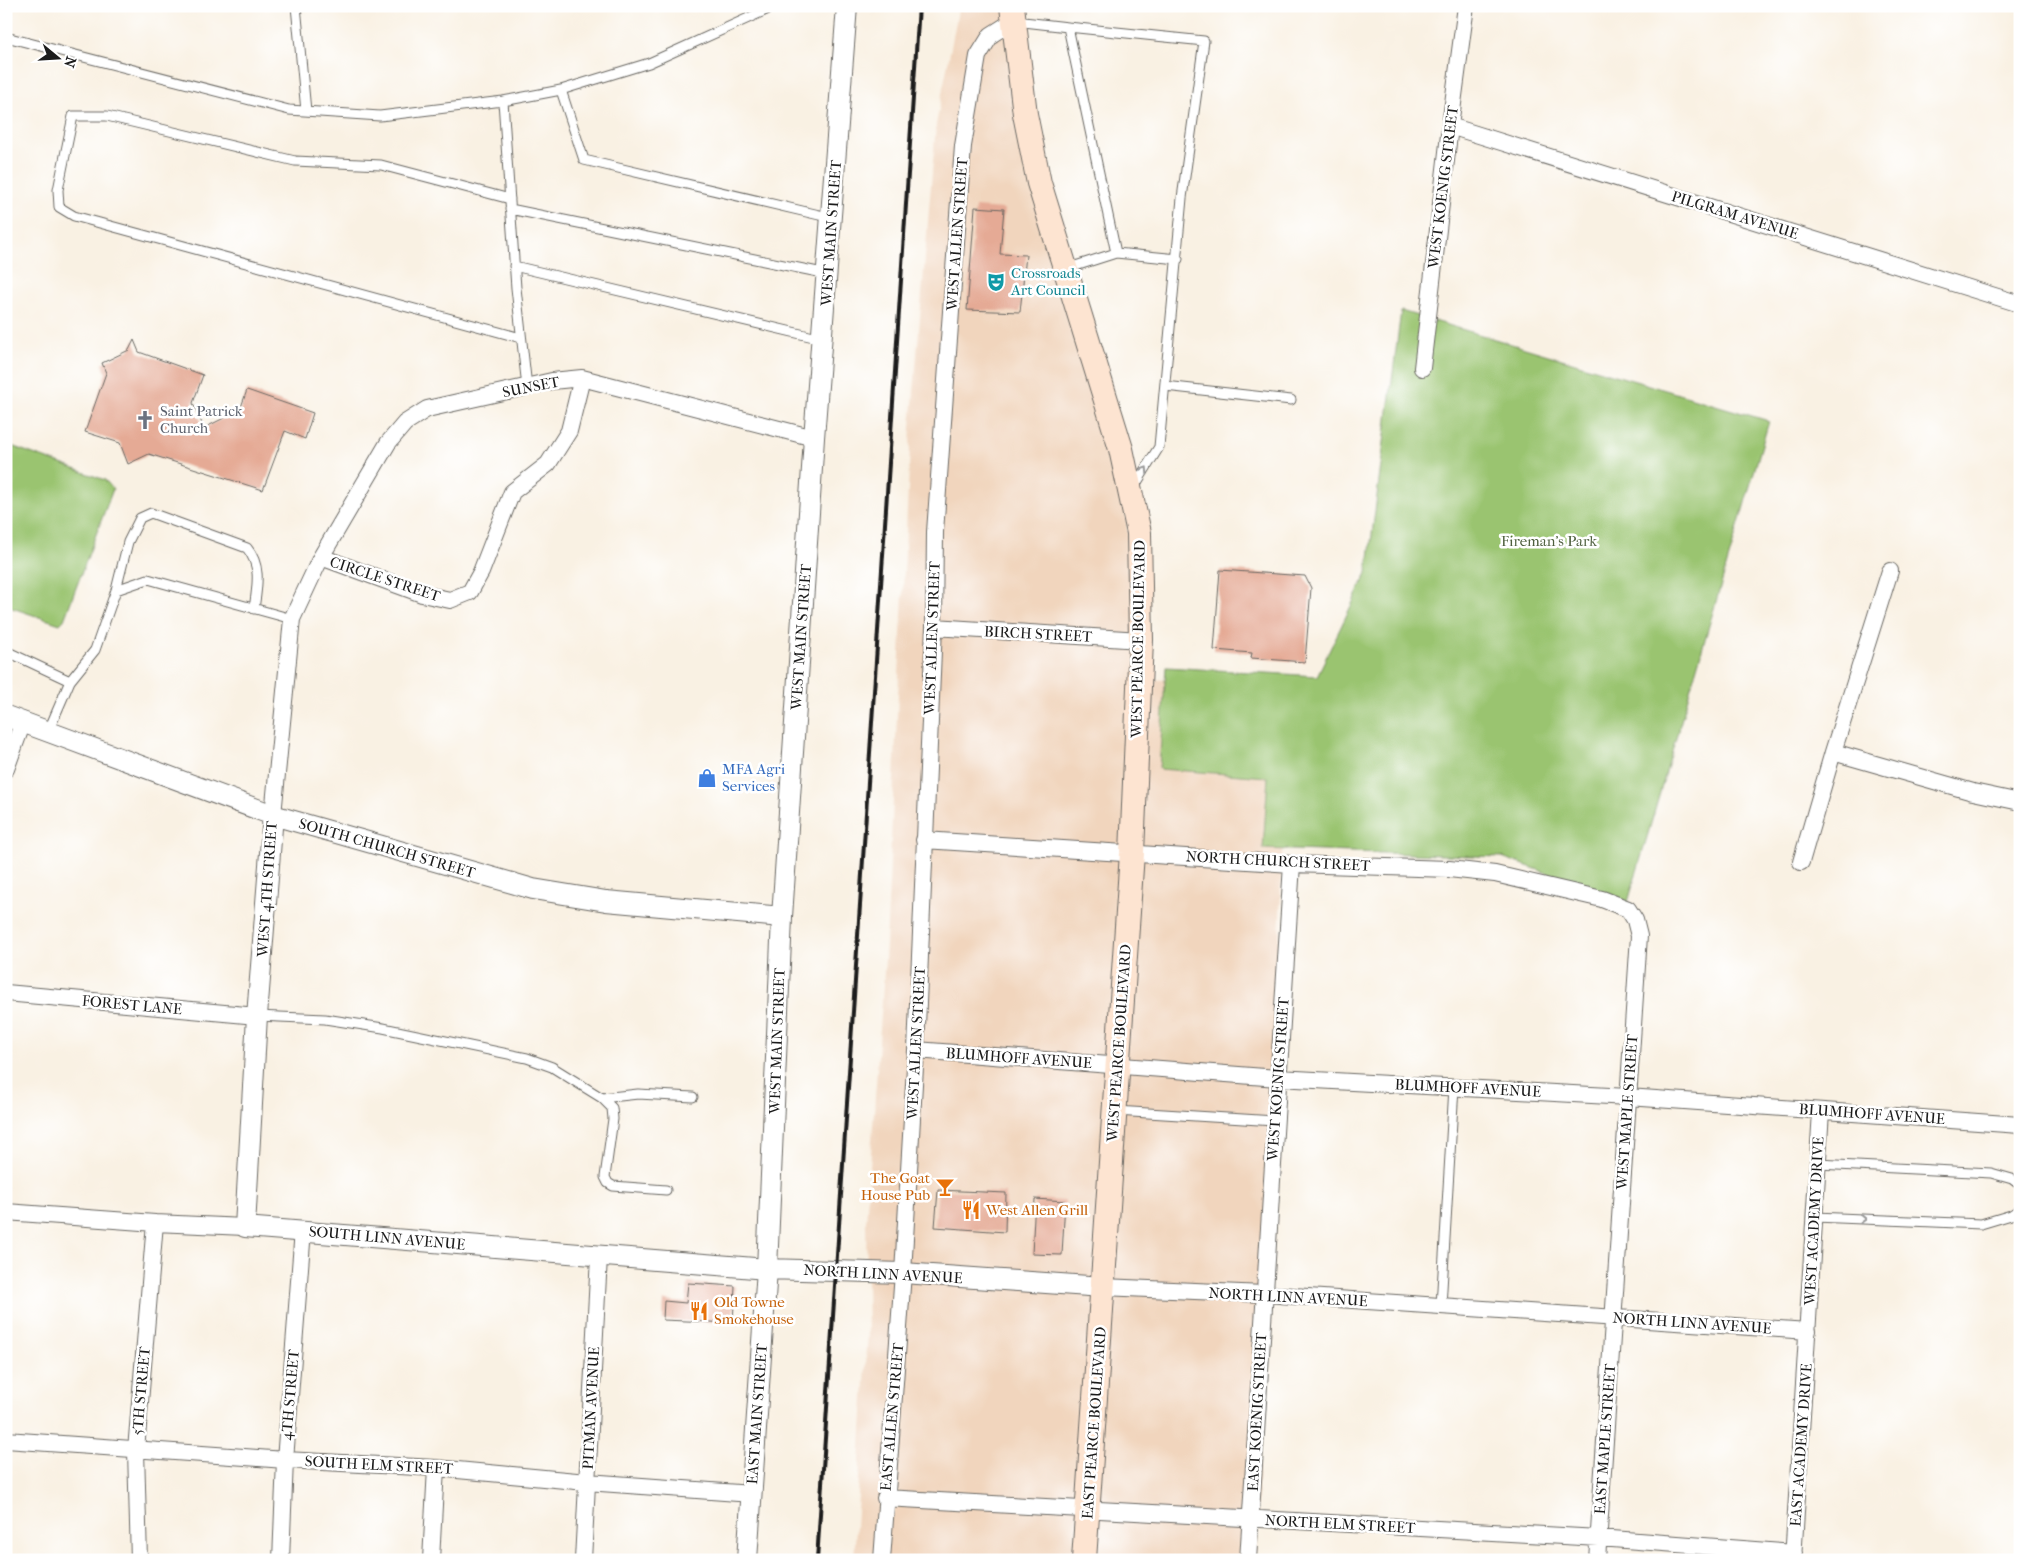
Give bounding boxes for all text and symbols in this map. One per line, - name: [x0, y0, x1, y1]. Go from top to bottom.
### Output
- north arrow: [32, 32, 82, 82]
- text: N: [60, 54, 80, 70]
- street label: WEST KOENIG STREET: [1424, 104, 1462, 271]
- street label: WEST ALLEN STREET: [943, 156, 971, 312]
- street label: WEST MAIN STREET: [817, 159, 845, 307]
- street label: PILGRAM AVENUE: [1669, 187, 1801, 243]
- place label: Crossroads Art Council: [1010, 264, 1086, 299]
- theatre icon: Crossroads Art Council: [985, 271, 1007, 293]
- street label: SUNSET: [501, 372, 562, 401]
- place label: Saint Patrick Church: [160, 402, 243, 437]
- church icon: Saint Patrick Church: [134, 409, 156, 431]
- one-way arrow: [1139, 466, 1148, 475]
- park label: Fireman's Park: [1501, 532, 1597, 550]
- street label: WEST PEARCE BOULEVARD: [1127, 540, 1149, 739]
- street label: CIRCLE STREET: [328, 553, 443, 606]
- street label: WEST ALLEN STREET: [920, 560, 944, 716]
- street label: WEST MAIN STREET: [787, 563, 815, 711]
- street label: BIRCH STREET: [983, 622, 1093, 646]
- place label: MFA Agri Services: [722, 760, 786, 795]
- shop icon: MFA Agri Services: [696, 767, 718, 789]
- street label: SOUTH CHURCH STREET: [297, 814, 478, 882]
- street label: WEST 4TH STREET: [253, 820, 281, 959]
- street label: NORTH CHURCH STREET: [1185, 847, 1372, 875]
- street label: WEST PEARCE BOULEVARD: [1103, 944, 1135, 1143]
- street label: WEST ALLEN STREET: [903, 965, 929, 1121]
- street label: WEST MAIN STREET: [765, 967, 789, 1115]
- street label: FOREST LANE: [81, 992, 183, 1018]
- street label: WEST KOENIG STREET: [1263, 996, 1293, 1162]
- street label: WEST MAPLE STREET: [1613, 1033, 1641, 1191]
- street label: BLUMHOFF AVENUE: [945, 1044, 1093, 1072]
- street label: BLUMHOFF AVENUE: [1394, 1075, 1542, 1101]
- street label: BLUMHOFF AVENUE: [1798, 1100, 1946, 1128]
- street label: WEST ACADEMY DRIVE: [1801, 1136, 1827, 1307]
- place label: The Goat House Pub: [861, 1169, 931, 1204]
- bar icon: The Goat House Pub: [934, 1176, 956, 1198]
- restaurant icon: West Allen Grill: [960, 1199, 982, 1221]
- place label: West Allen Grill: [985, 1201, 1088, 1219]
- one-way arrow: [1860, 1214, 1868, 1225]
- street label: SOUTH LINN AVENUE: [308, 1222, 466, 1254]
- street label: NORTH LINN AVENUE: [803, 1261, 963, 1287]
- street label: NORTH LINN AVENUE: [1208, 1284, 1368, 1310]
- place label: Old Towne Smokehouse: [714, 1293, 794, 1328]
- restaurant icon: Old Towne Smokehouse: [688, 1300, 710, 1322]
- street label: NORTH LINN AVENUE: [1612, 1308, 1772, 1338]
- street label: EAST PEARCE BOULEVARD: [1078, 1326, 1110, 1520]
- street label: EAST KOENIG STREET: [1244, 1331, 1270, 1492]
- street label: EAST ALLEN STREET: [877, 1341, 908, 1492]
- street label: EAST MAIN STREET: [743, 1342, 771, 1485]
- street label: 5TH STREET: [128, 1345, 154, 1436]
- street label: PITMAN AVENUE: [579, 1346, 603, 1470]
- street label: 4TH STREET: [277, 1348, 303, 1441]
- street label: EAST MAPLE STREET: [1591, 1362, 1619, 1515]
- street label: EAST ACADEMY DRIVE: [1786, 1363, 1816, 1527]
- street label: SOUTH ELM STREET: [304, 1452, 454, 1478]
- street label: NORTH ELM STREET: [1264, 1511, 1417, 1537]

